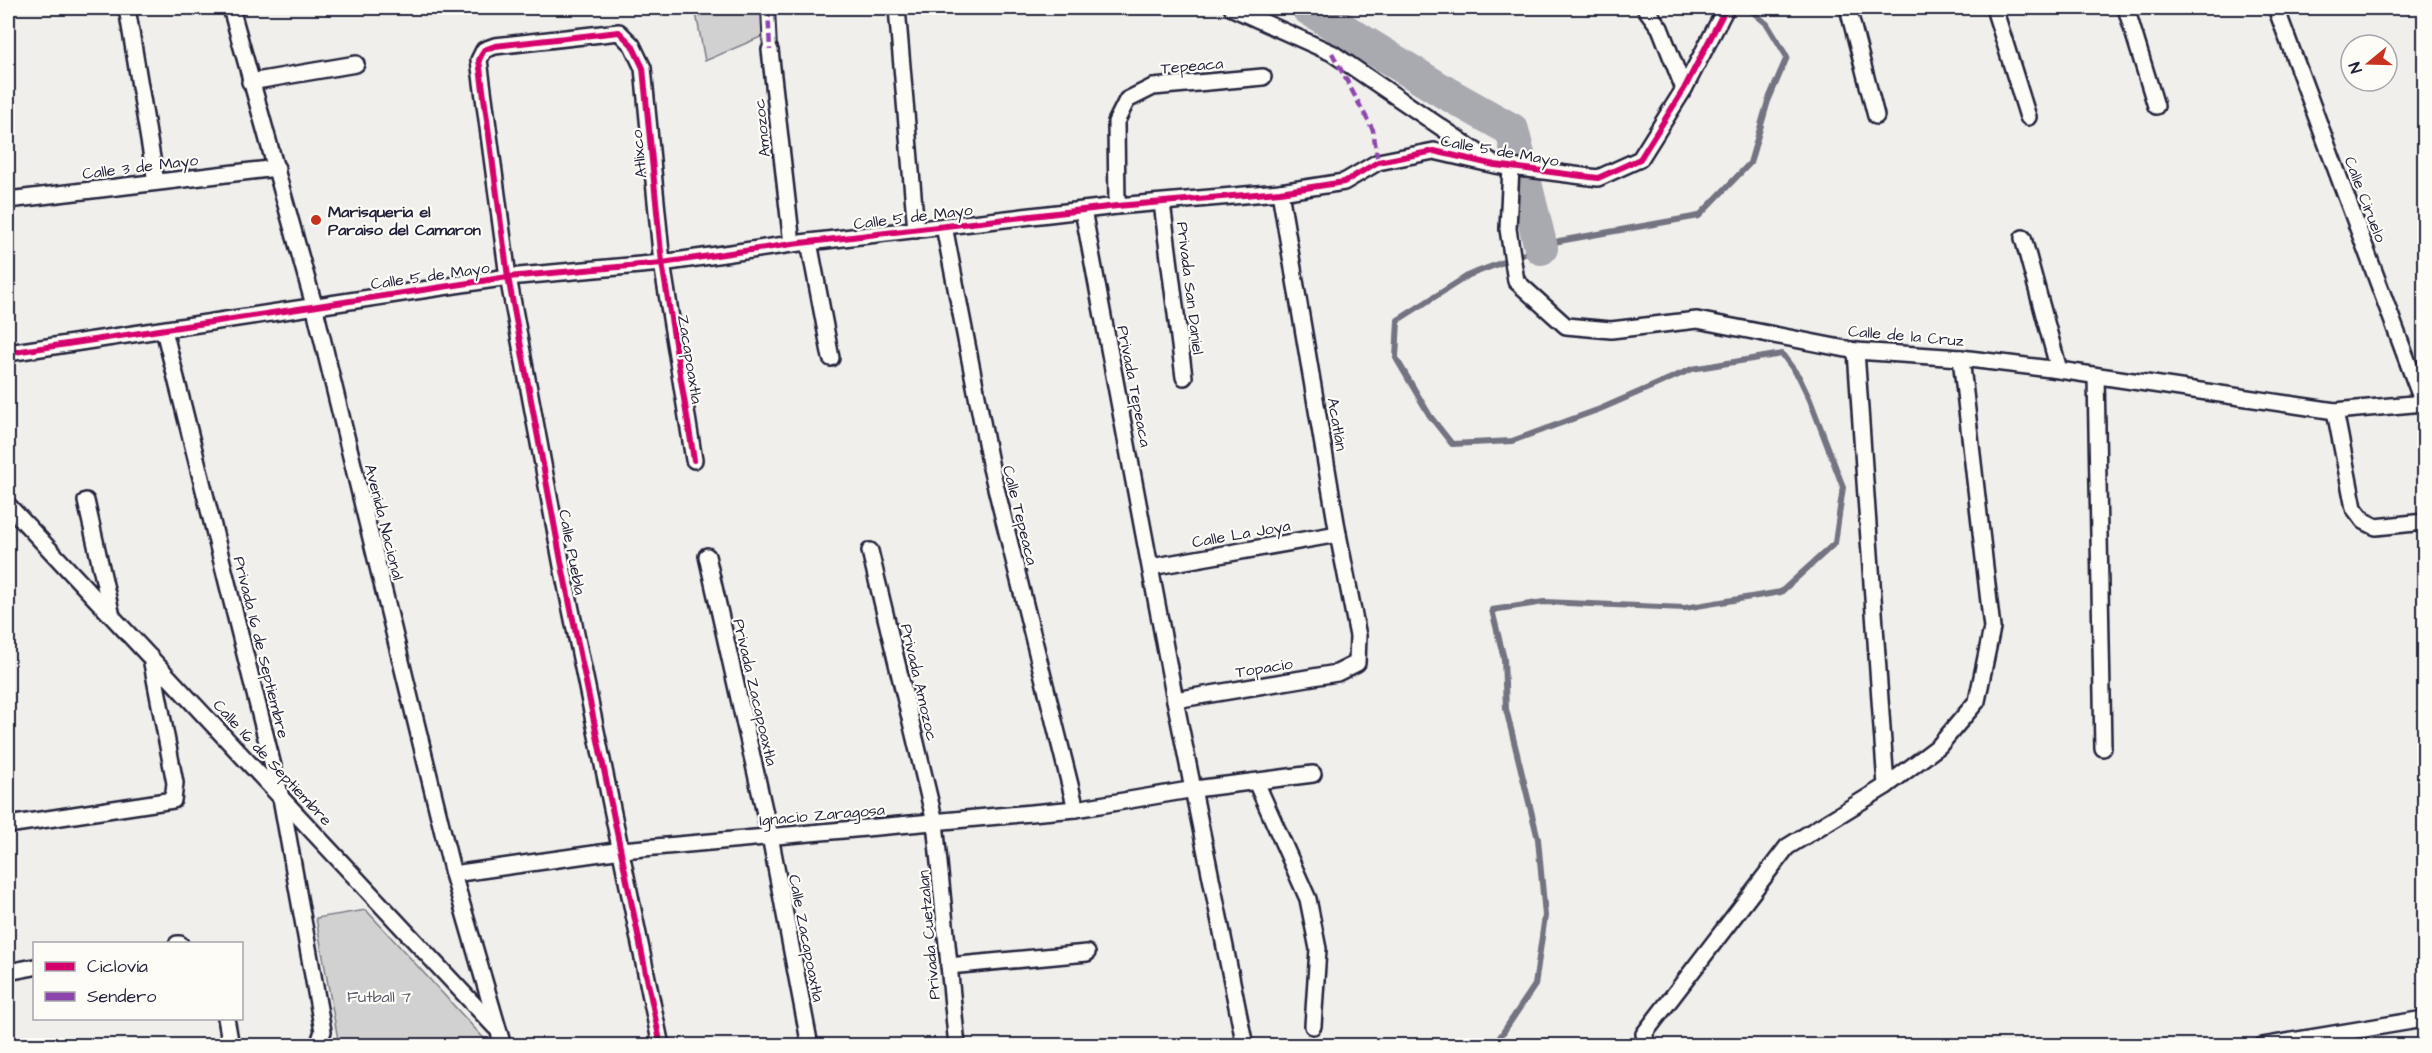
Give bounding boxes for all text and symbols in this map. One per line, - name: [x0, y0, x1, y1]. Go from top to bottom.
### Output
- north arrow: [2339, 33, 2399, 93]
- street label: Tepeaca: [1160, 52, 1224, 80]
- text: N: [2344, 59, 2368, 76]
- street label: Amozoc: [748, 98, 776, 158]
- street label: Atlixco: [626, 129, 652, 179]
- street label: Calle 5 de Mayo: [1439, 130, 1561, 173]
- street label: Calle 3 de Mayo: [81, 149, 199, 186]
- street label: Calle Ciruelo: [2339, 153, 2392, 246]
- street label: Calle 5 de Mayo: [852, 199, 974, 236]
- place label: Marisqueria el Paraiso del Camaron: [328, 201, 481, 241]
- marker: Marisqueria el Paraiso del Camaron: [309, 213, 323, 227]
- street label: Privada San Daniel: [1171, 220, 1209, 356]
- street label: Calle 5 de Mayo: [369, 257, 491, 296]
- street label: Zacapoaxtla: [672, 313, 708, 405]
- street label: Calle de la Cruz: [1847, 320, 1965, 352]
- street label: Privada Tepeaca: [1111, 324, 1157, 449]
- street label: Acatlán: [1322, 396, 1353, 452]
- street label: Avenida Nacional: [359, 462, 409, 583]
- street label: Calle Tepeaca: [997, 463, 1043, 567]
- street label: Calle Puebla: [553, 508, 591, 597]
- street label: Calle La Joya: [1190, 515, 1292, 554]
- street label: Privada 16 de Septiembre: [228, 554, 294, 741]
- street label: Privada Zacapoaxtla: [727, 617, 783, 768]
- street label: Privada Amozoc: [895, 622, 943, 743]
- street label: Topacio: [1234, 653, 1294, 683]
- street label: Calle 16 de Septiembre: [208, 695, 337, 831]
- street label: Ignacio Zaragosa: [758, 799, 886, 832]
- street label: Privada Cuetzalan: [912, 869, 946, 1001]
- street label: Calle Zacapoaxtla: [783, 873, 829, 1004]
- legend: [33, 942, 243, 1020]
- text: Ciclovía: [87, 954, 148, 979]
- text: Sendero: [87, 984, 156, 1009]
- park label: Futball 7: [347, 986, 411, 1008]

